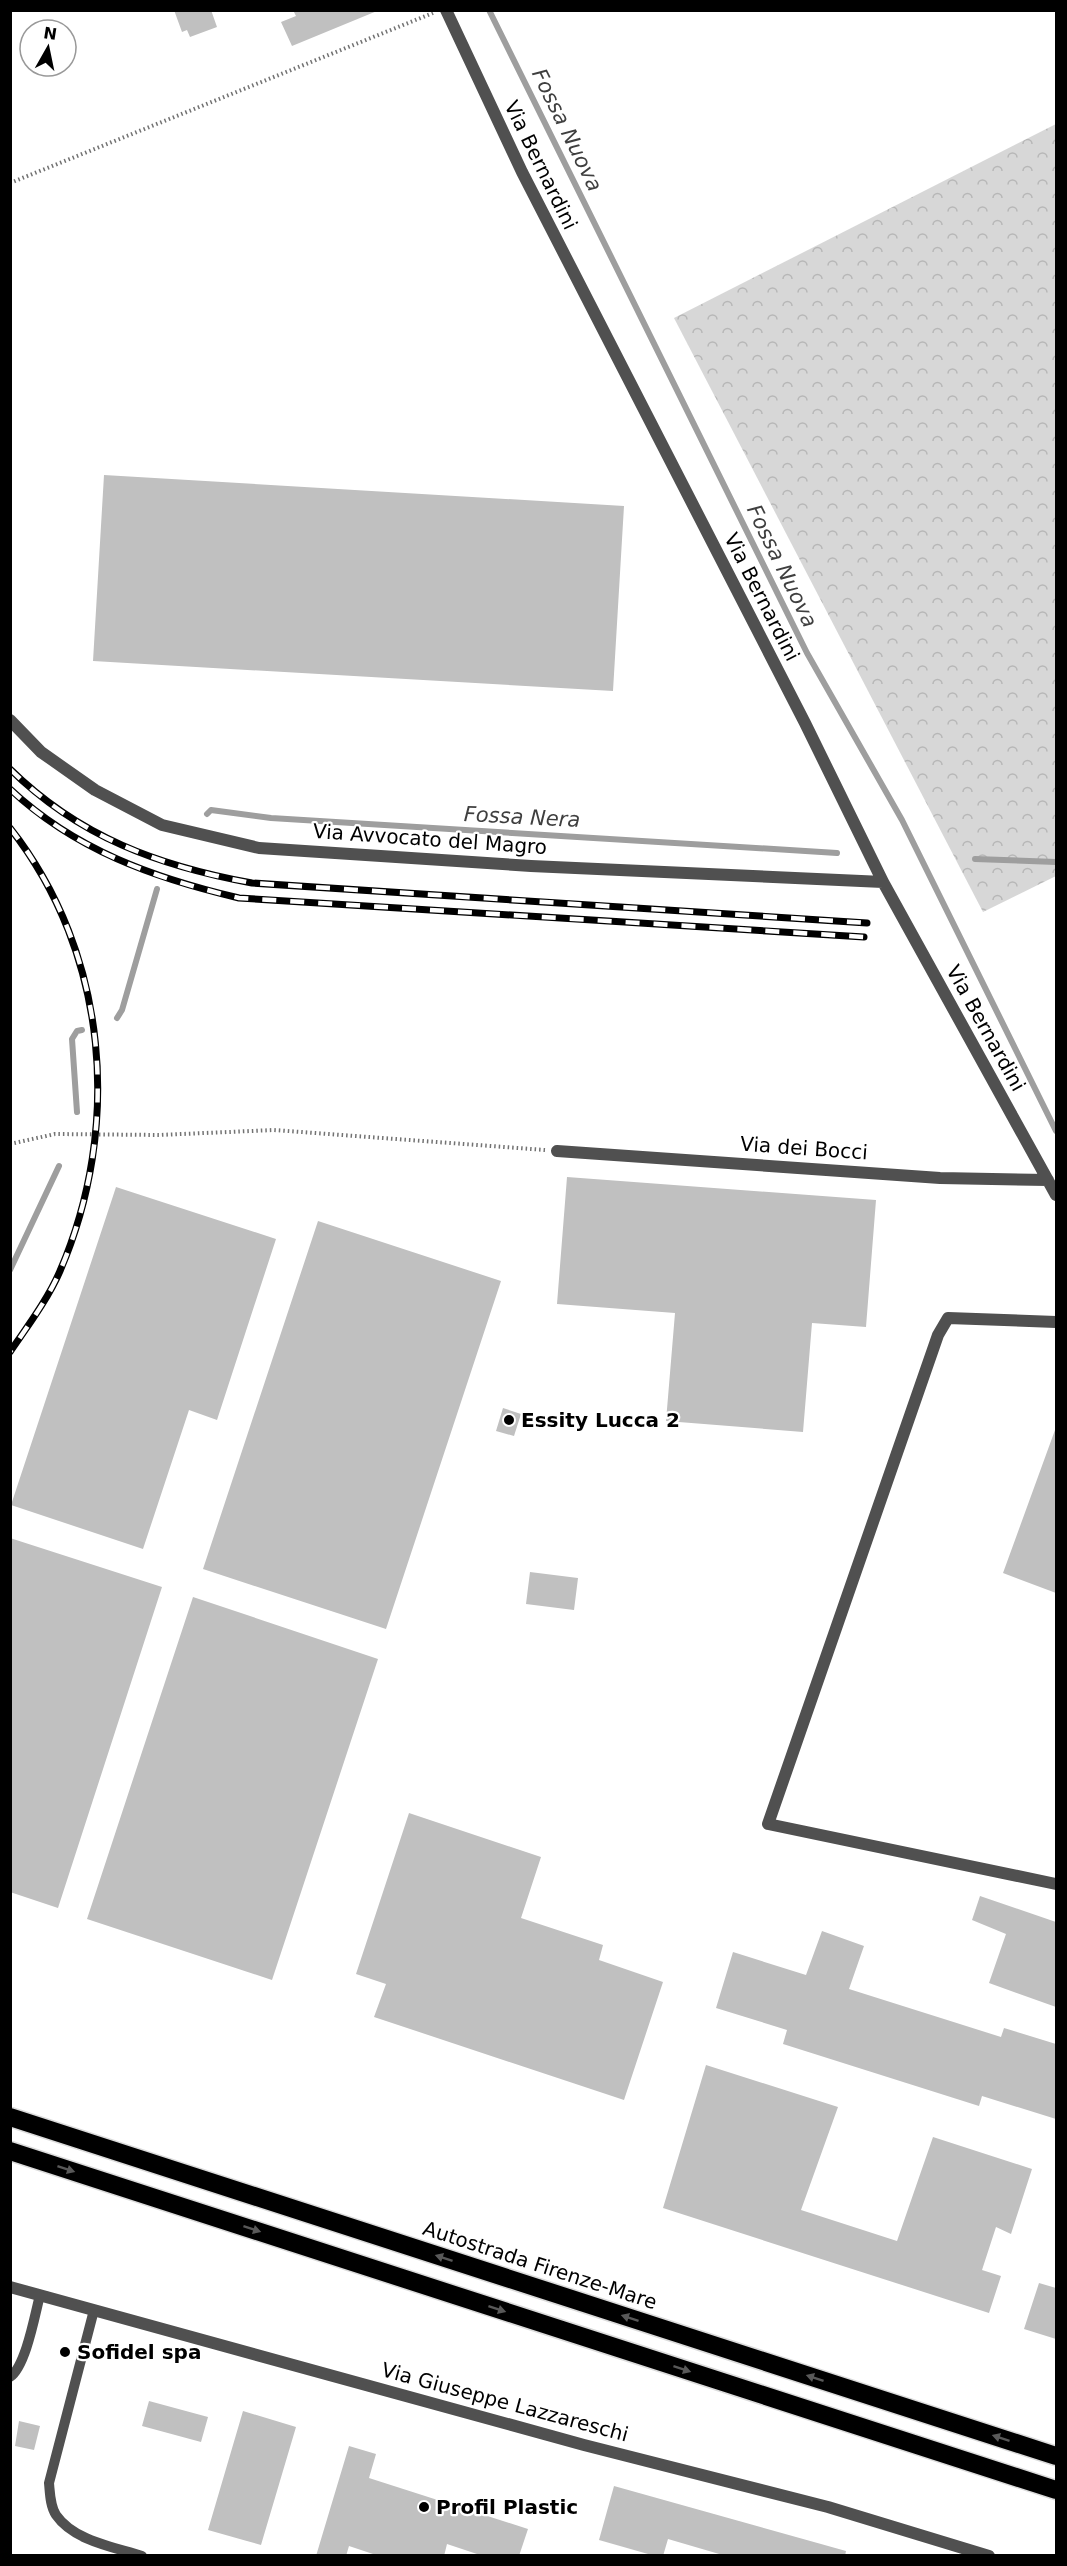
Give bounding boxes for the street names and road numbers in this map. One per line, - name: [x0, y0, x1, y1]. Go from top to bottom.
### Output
- street label: Via Bernardini: [499, 97, 583, 233]
- street label: Via Bernardini: [719, 529, 805, 665]
- street label: Via Avvocato del Magro: [312, 819, 548, 859]
- street label: Via Bernardini: [941, 961, 1031, 1095]
- street label: Via dei Bocci: [739, 1132, 869, 1164]
- street label: Autostrada Firenze-Mare: [420, 2216, 660, 2314]
- street label: Via Giuseppe Lazzareschi: [379, 2357, 631, 2447]

